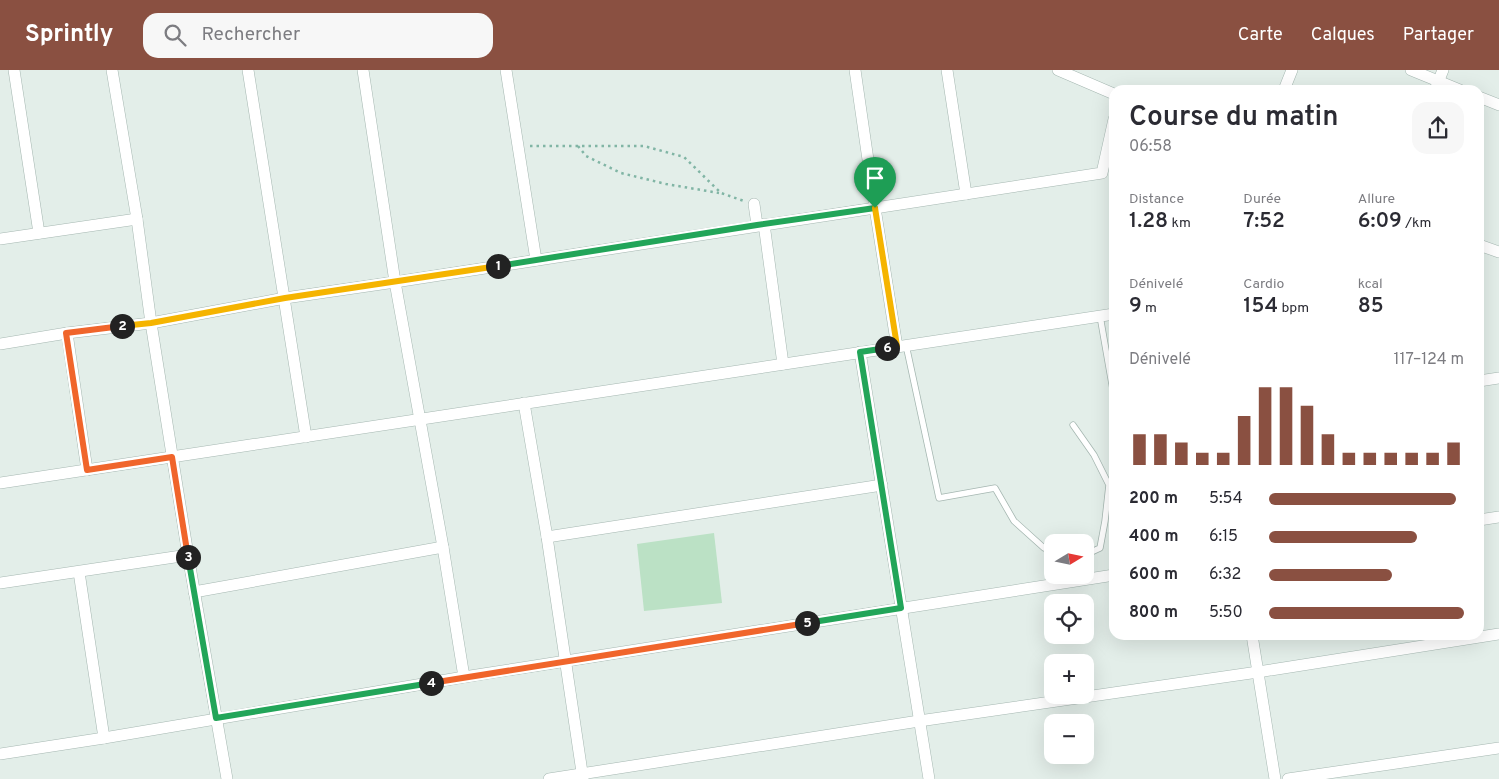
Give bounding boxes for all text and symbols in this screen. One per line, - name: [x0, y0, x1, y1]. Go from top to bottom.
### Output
- search box: [143, 13, 493, 58]
- text: Sprintly: [25, 20, 113, 50]
- icon: search: [161, 21, 189, 49]
- text: Rechercher: [201, 23, 300, 47]
- text: Carte: [1238, 24, 1283, 47]
- text: Calques: [1311, 24, 1375, 47]
- text: Partager: [1403, 24, 1474, 47]
- text: Course du matin: [1129, 100, 1338, 136]
- button: share: [1412, 102, 1464, 154]
- text: 06:58: [1129, 137, 1172, 157]
- pin: [854, 157, 896, 208]
- icon: arrive: [861, 164, 889, 192]
- text: Distance: [1129, 191, 1184, 208]
- text: Durée: [1243, 191, 1281, 208]
- text: Allure: [1358, 191, 1395, 208]
- text: 1.28: [1129, 208, 1168, 235]
- text: 7:52: [1243, 208, 1285, 235]
- text: 6:09: [1358, 208, 1402, 235]
- text: km: [1168, 215, 1191, 232]
- text: /km: [1402, 215, 1431, 232]
- pin: 1: [486, 254, 510, 278]
- text: 1: [496, 258, 501, 275]
- text: Dénivelé: [1129, 276, 1183, 293]
- text: Cardio: [1243, 276, 1284, 293]
- text: kcal: [1358, 276, 1383, 293]
- text: 9: [1129, 293, 1142, 320]
- text: 154: [1243, 293, 1278, 320]
- text: 85: [1358, 293, 1384, 320]
- text: m: [1142, 300, 1157, 317]
- text: bpm: [1278, 300, 1309, 317]
- pin: 2: [110, 314, 134, 338]
- text: 2: [118, 318, 127, 335]
- pin: 6: [874, 336, 900, 360]
- text: 6: [883, 340, 892, 357]
- text: Dénivelé: [1129, 350, 1191, 370]
- text: 117–124 m: [1394, 350, 1464, 370]
- text: 200 m: [1129, 489, 1178, 509]
- text: 5:54: [1209, 489, 1243, 509]
- text: 400 m: [1129, 527, 1178, 547]
- text: 6:15: [1209, 527, 1238, 547]
- north arrow: [1044, 534, 1094, 584]
- map controls: [1044, 534, 1094, 764]
- pin: 3: [176, 544, 200, 570]
- text: 3: [184, 549, 193, 566]
- text: 600 m: [1129, 565, 1178, 585]
- text: 6:32: [1209, 565, 1241, 585]
- button: locate: [1044, 594, 1094, 644]
- text: 800 m: [1129, 603, 1178, 623]
- text: 5:50: [1209, 603, 1243, 623]
- pin: 5: [794, 610, 820, 636]
- text: 5: [803, 615, 812, 632]
- button: +: [1044, 654, 1094, 704]
- pin: 4: [418, 670, 444, 696]
- text: 4: [427, 675, 436, 692]
- button: −: [1044, 714, 1094, 764]

